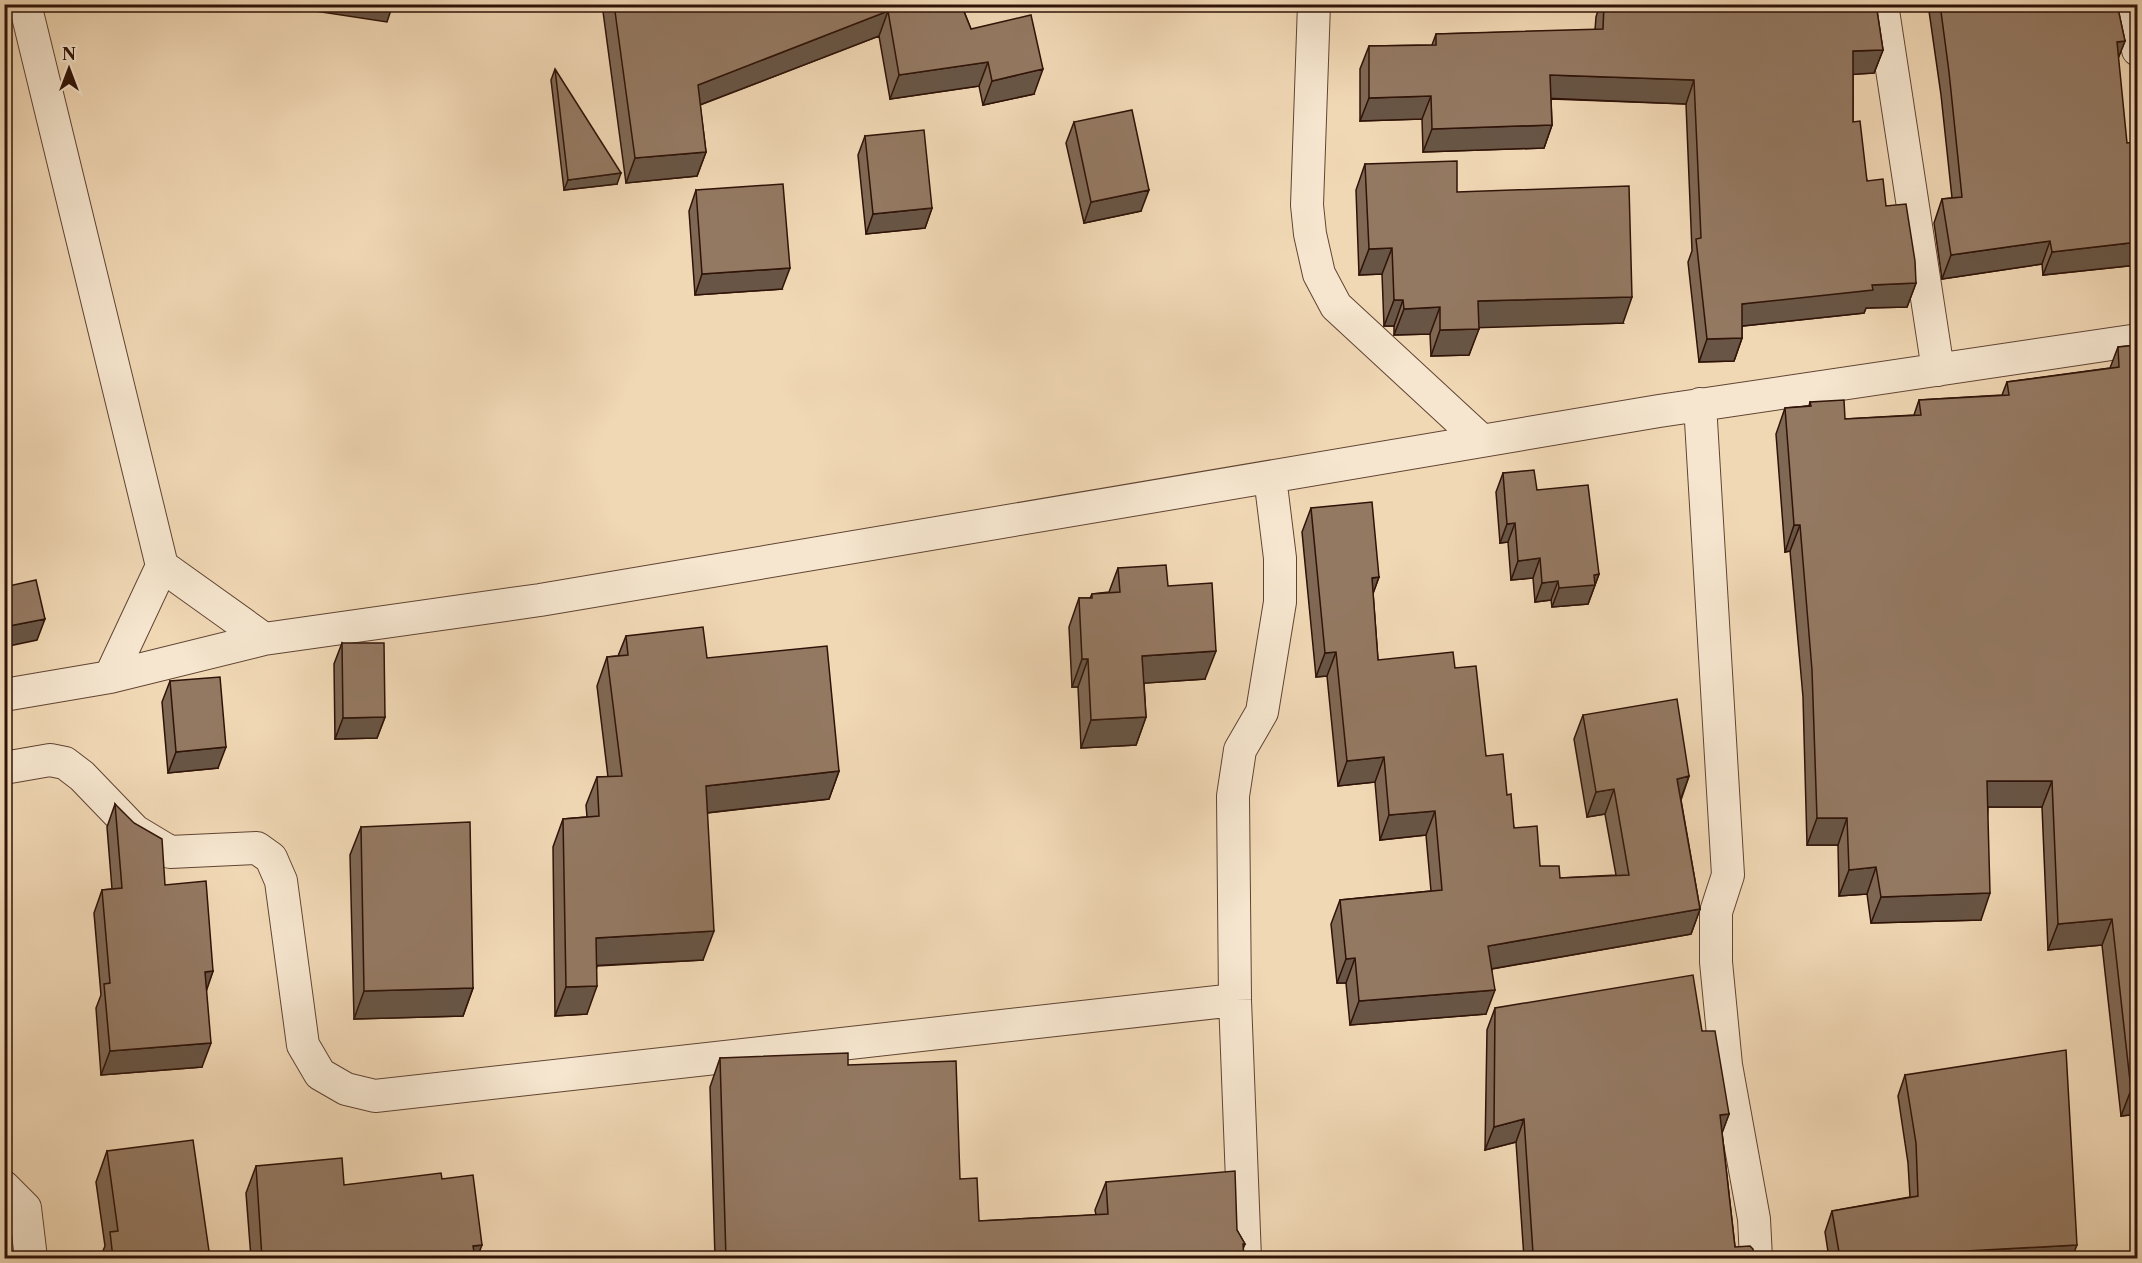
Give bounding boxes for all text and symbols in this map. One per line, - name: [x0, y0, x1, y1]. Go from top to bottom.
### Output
- north arrow: [39, 39, 99, 99]
- text: N: [62, 44, 76, 64]

